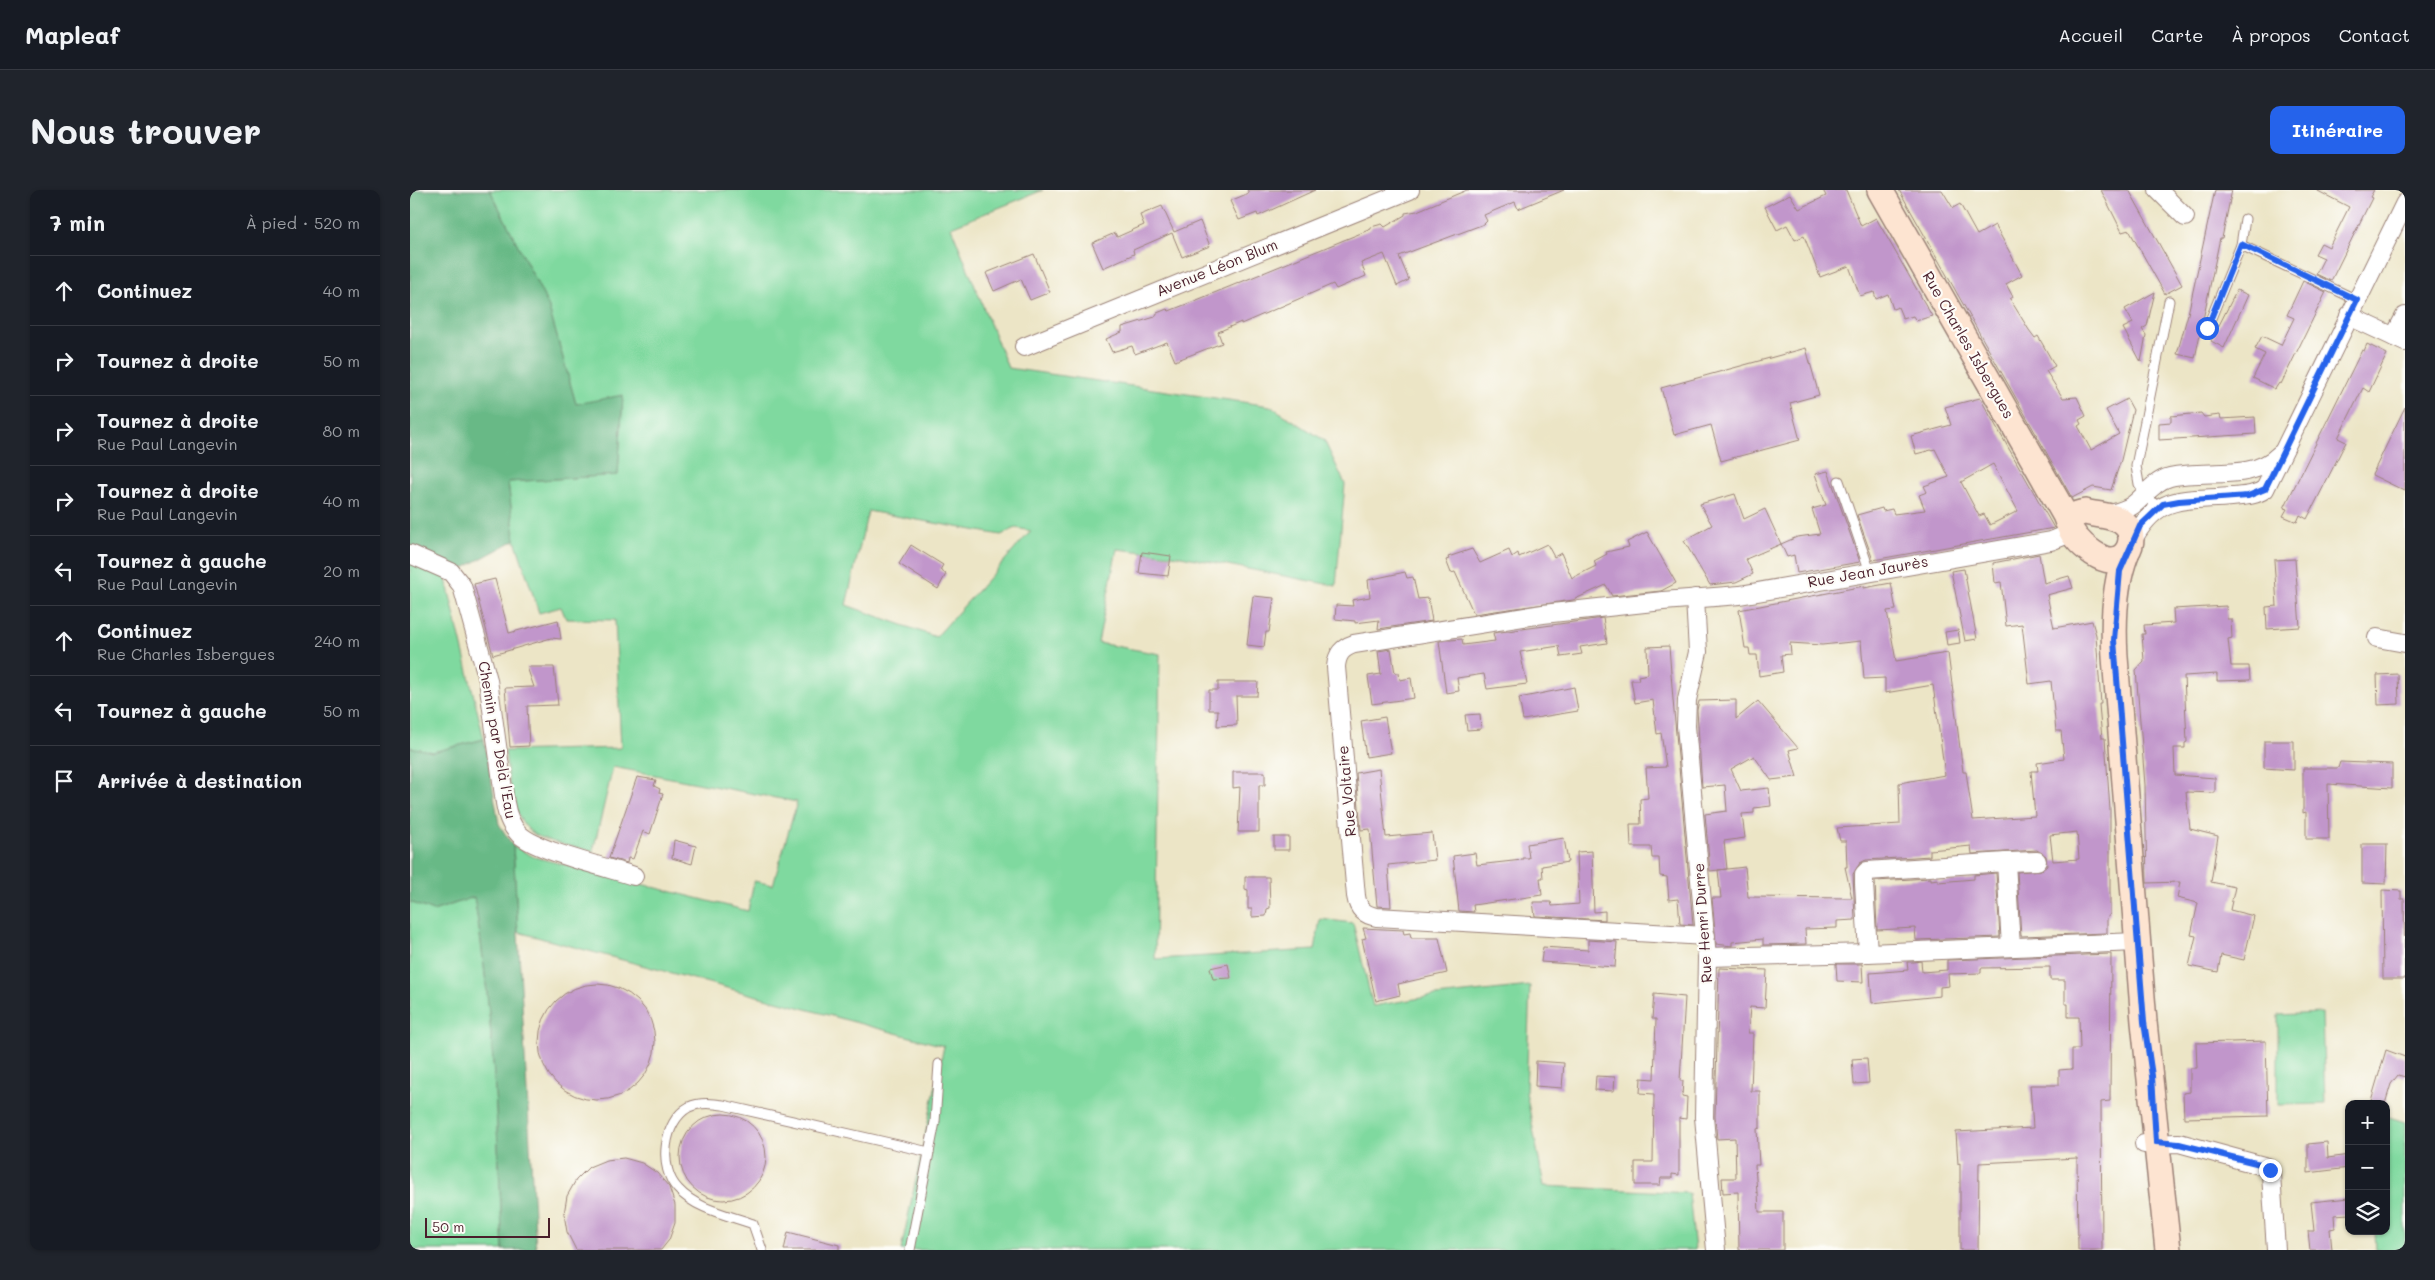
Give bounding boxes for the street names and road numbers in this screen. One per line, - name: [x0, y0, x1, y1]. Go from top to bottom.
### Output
- street label: Avenue Léon Blum: [1153, 234, 1280, 301]
- street label: Rue Charles Isbergues: [1919, 267, 2019, 422]
- street label: Rue Jean Jaurès: [1806, 551, 1930, 591]
- street label: Chemin par Delà l'Eau: [474, 659, 522, 820]
- street label: Rue Voltaire: [1332, 745, 1360, 838]
- street label: Rue Henri Durre: [1688, 863, 1716, 984]

